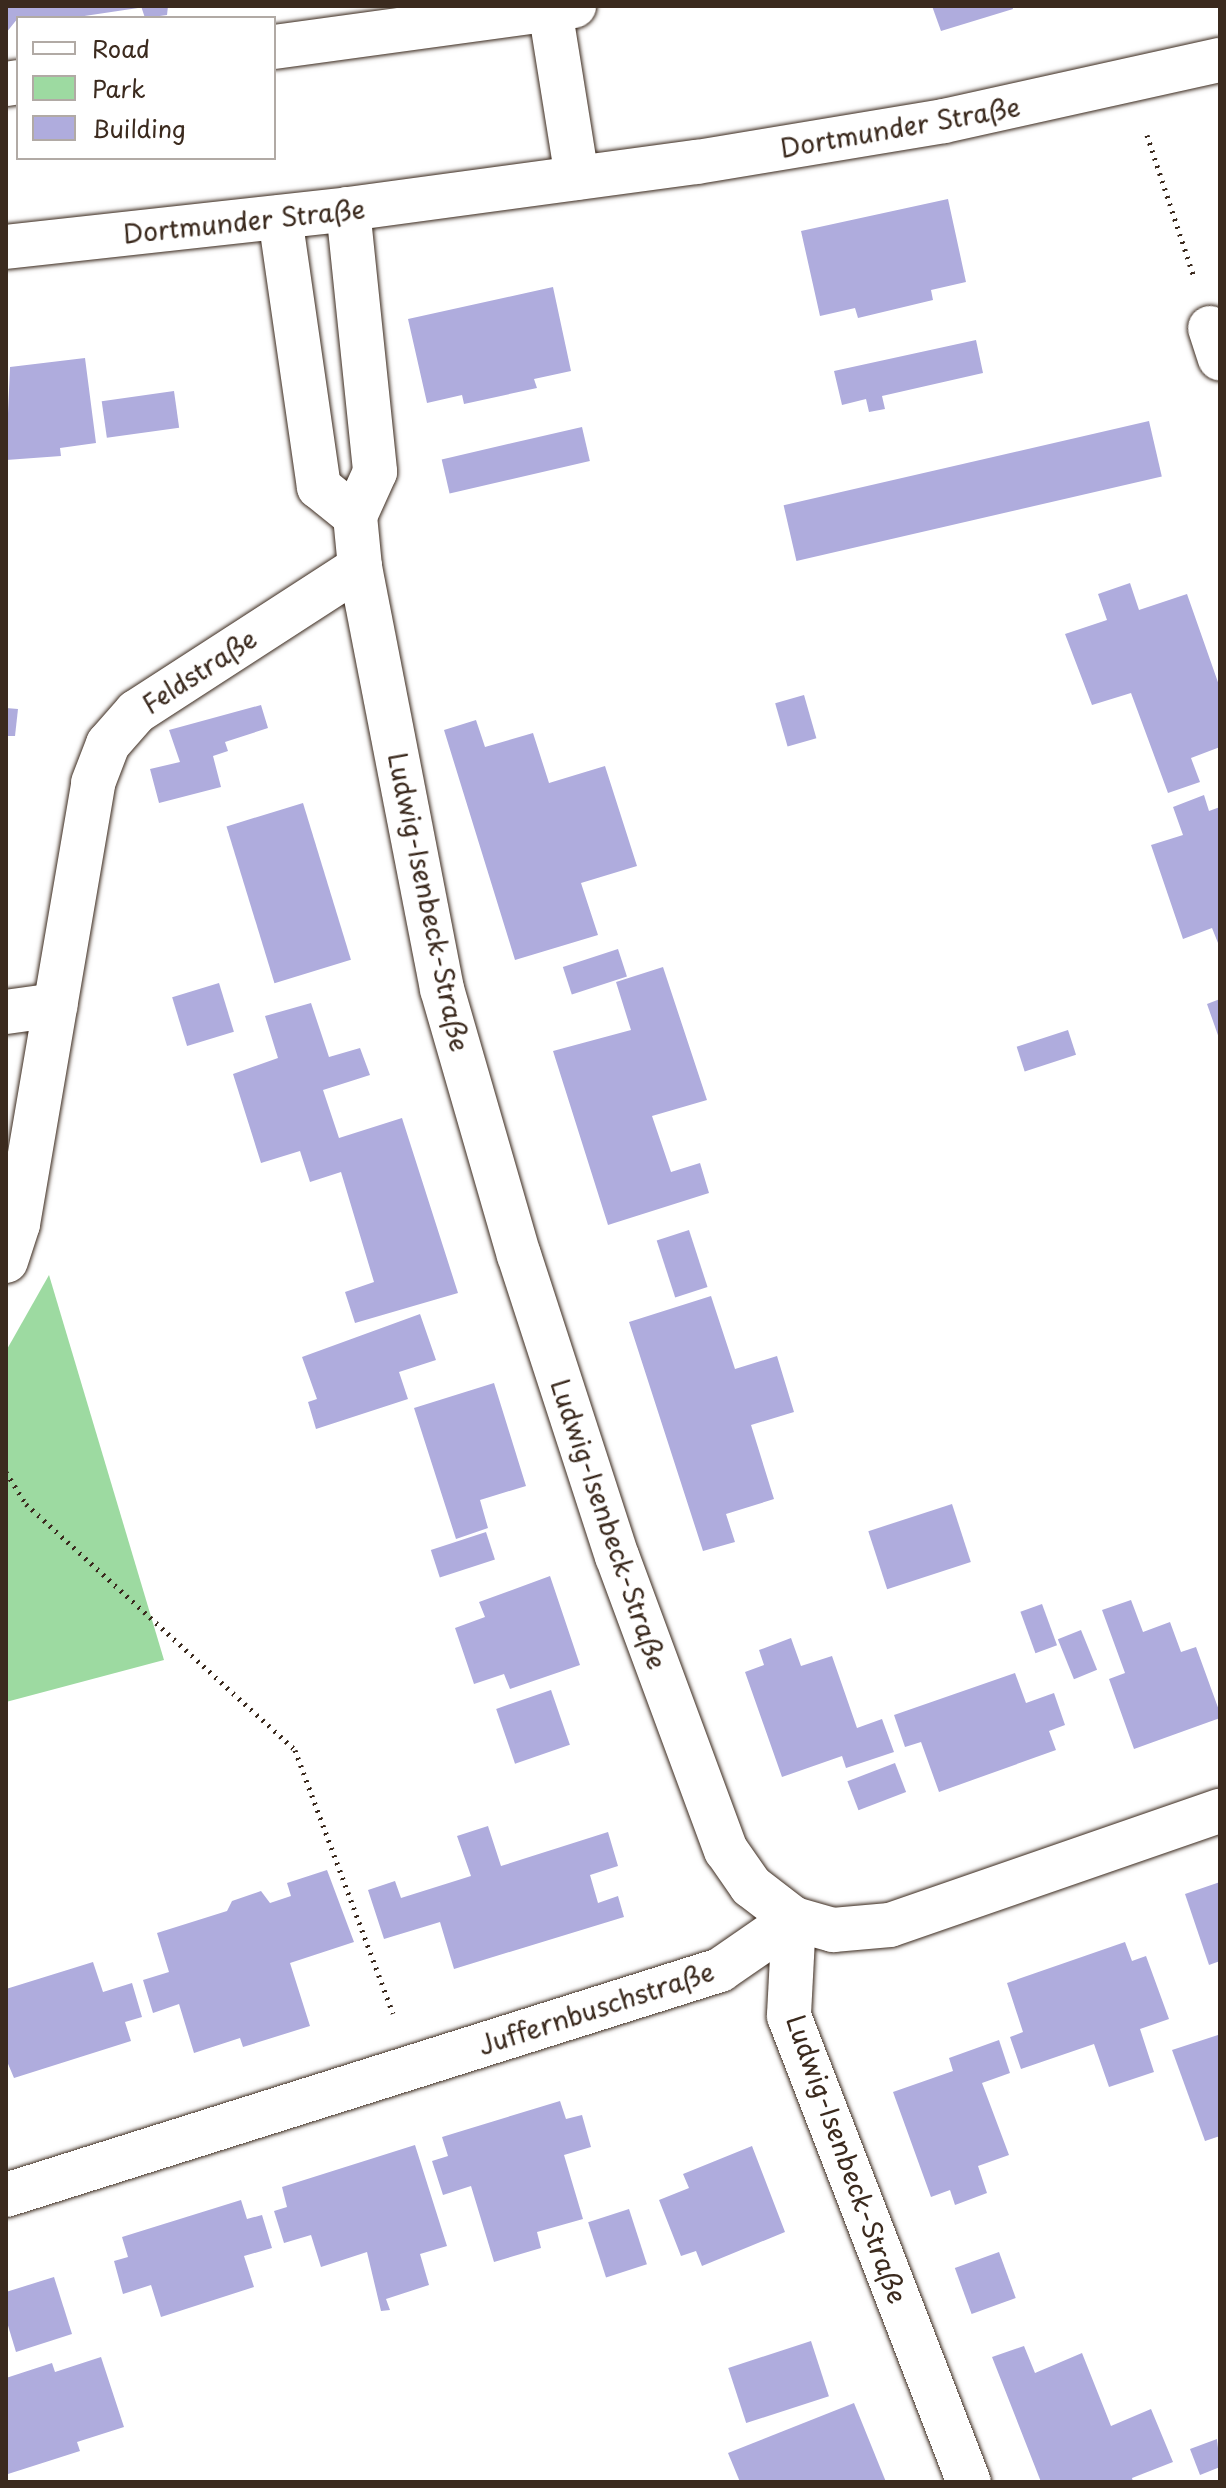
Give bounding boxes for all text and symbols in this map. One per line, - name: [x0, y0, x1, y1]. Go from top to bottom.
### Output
- legend: [16, 16, 276, 160]
- text: Road: [92, 30, 150, 66]
- text: Park: [92, 70, 146, 106]
- street label: Dortmunder Straße: [776, 90, 1024, 164]
- text: Building: [92, 110, 186, 146]
- street label: Dortmunder Straße: [120, 193, 368, 249]
- street label: Feldstraße: [136, 622, 262, 720]
- street label: Ludwig-Isenbeck-Straße: [382, 750, 476, 1054]
- street label: Ludwig-Isenbeck-Straße: [545, 1375, 673, 1673]
- street label: Juffernbuschstraße: [474, 1955, 718, 2061]
- street label: Ludwig-Isenbeck-Straße: [780, 2010, 914, 2308]

